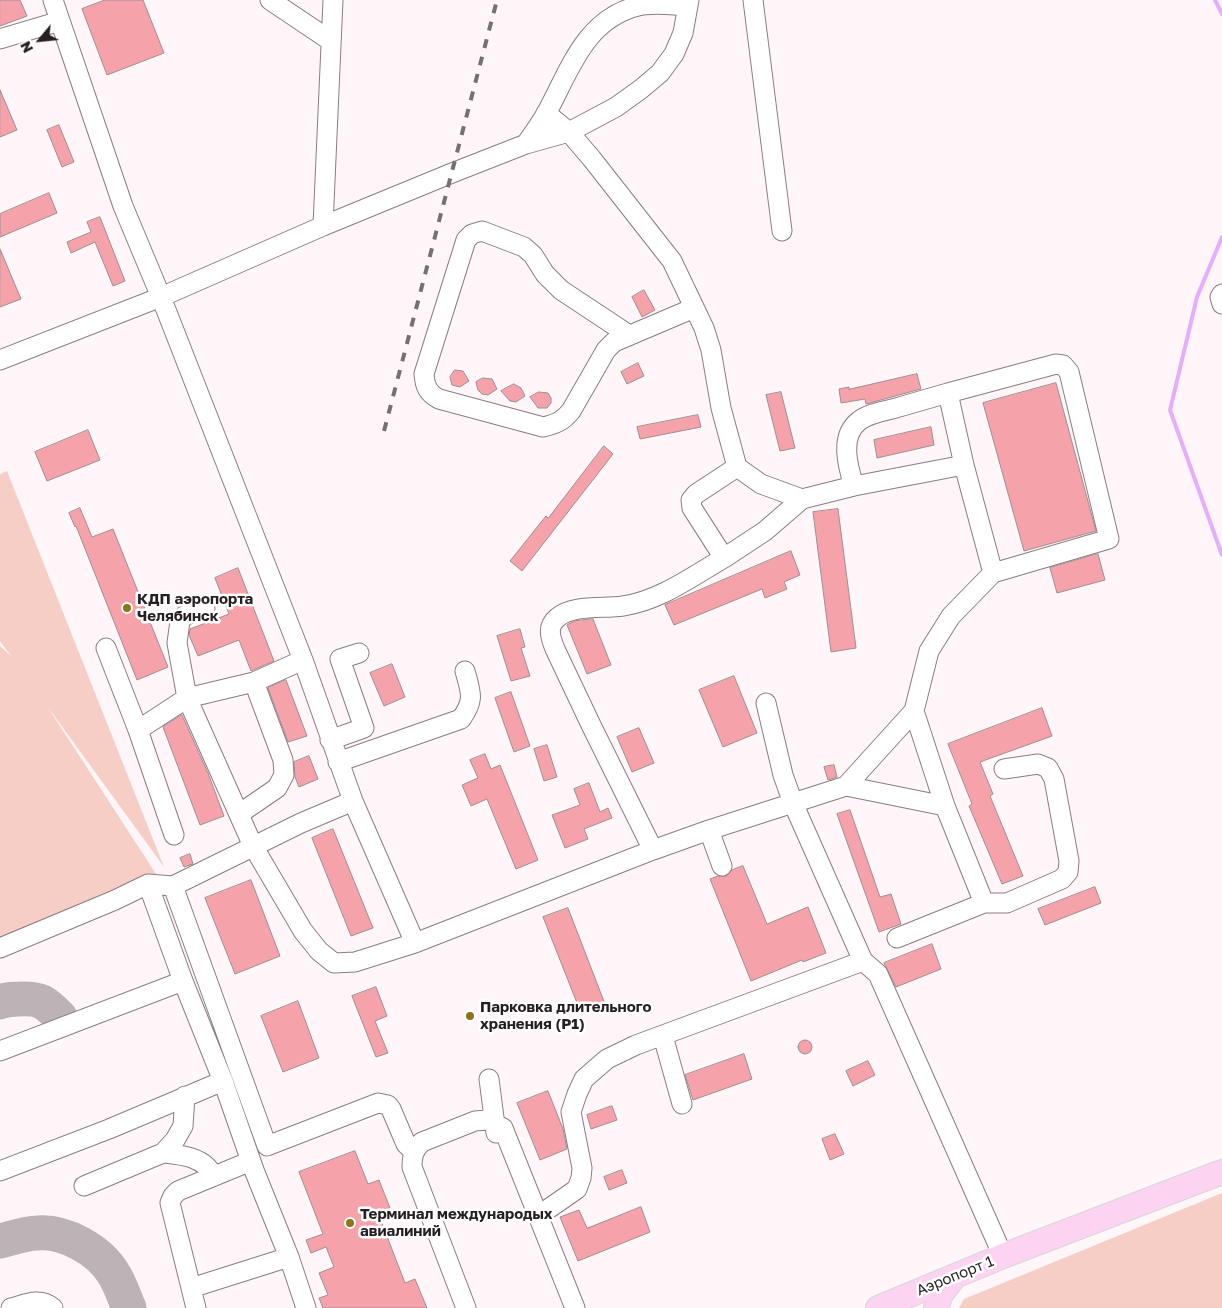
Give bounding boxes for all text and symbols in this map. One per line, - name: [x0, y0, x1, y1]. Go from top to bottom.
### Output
- north arrow: [15, 15, 65, 65]
- text: N: [16, 39, 36, 56]
- place label: КДП аэропорта Челябинск: [137, 590, 253, 625]
- marker: КДП аэропорта Челябинск: [121, 602, 133, 614]
- place label: Парковка длительного хранения (P1): [480, 998, 651, 1033]
- marker: Парковка длительного хранения (P1): [464, 1010, 476, 1022]
- place label: Терминал международых авиалиний: [360, 1205, 553, 1240]
- marker: Терминал международых авиалиний: [344, 1217, 356, 1229]
- street label: Аэропорт 1: [914, 1252, 996, 1300]

